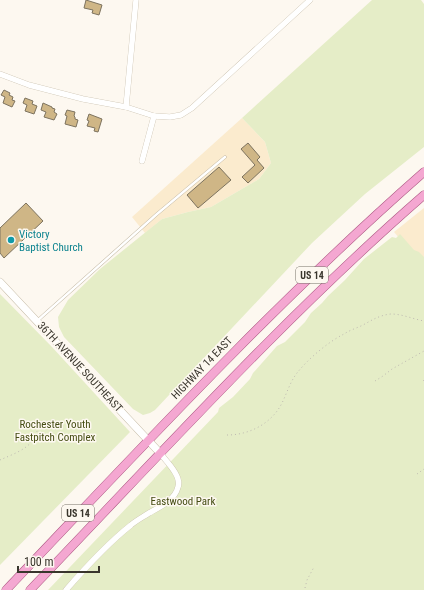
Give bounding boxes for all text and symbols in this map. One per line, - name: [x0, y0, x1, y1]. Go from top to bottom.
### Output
- place label: Victory Baptist Church: [19, 228, 83, 254]
- marker: Victory Baptist Church: [6, 235, 16, 245]
- road number: US 14: [296, 267, 328, 283]
- street label: 36TH AVENUE SOUTHEAST: [35, 319, 125, 415]
- street label: HIGHWAY 14 EAST: [169, 334, 235, 402]
- park label: Rochester Youth Fastpitch Complex: [15, 418, 96, 444]
- park label: Eastwood Park: [151, 495, 215, 508]
- road number: US 14: [62, 505, 94, 521]
- scale bar: [18, 548, 99, 574]
- text: 100 m: [24, 555, 54, 569]

